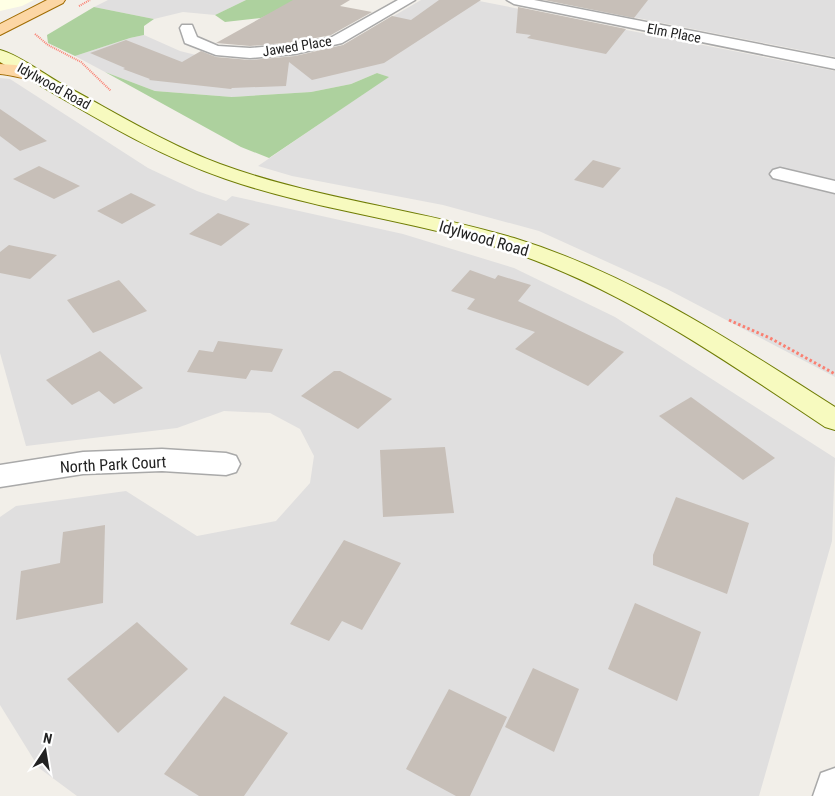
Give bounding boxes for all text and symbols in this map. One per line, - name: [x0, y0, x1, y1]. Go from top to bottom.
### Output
- street label: Elm Place: [646, 20, 703, 46]
- street label: Jawed Place: [261, 33, 333, 59]
- street label: Idylwood Road: [15, 59, 93, 113]
- street label: Idylwood Road: [437, 217, 531, 260]
- street label: North Park Court: [59, 452, 167, 477]
- north arrow: [20, 726, 70, 776]
- text: N: [42, 730, 54, 747]

